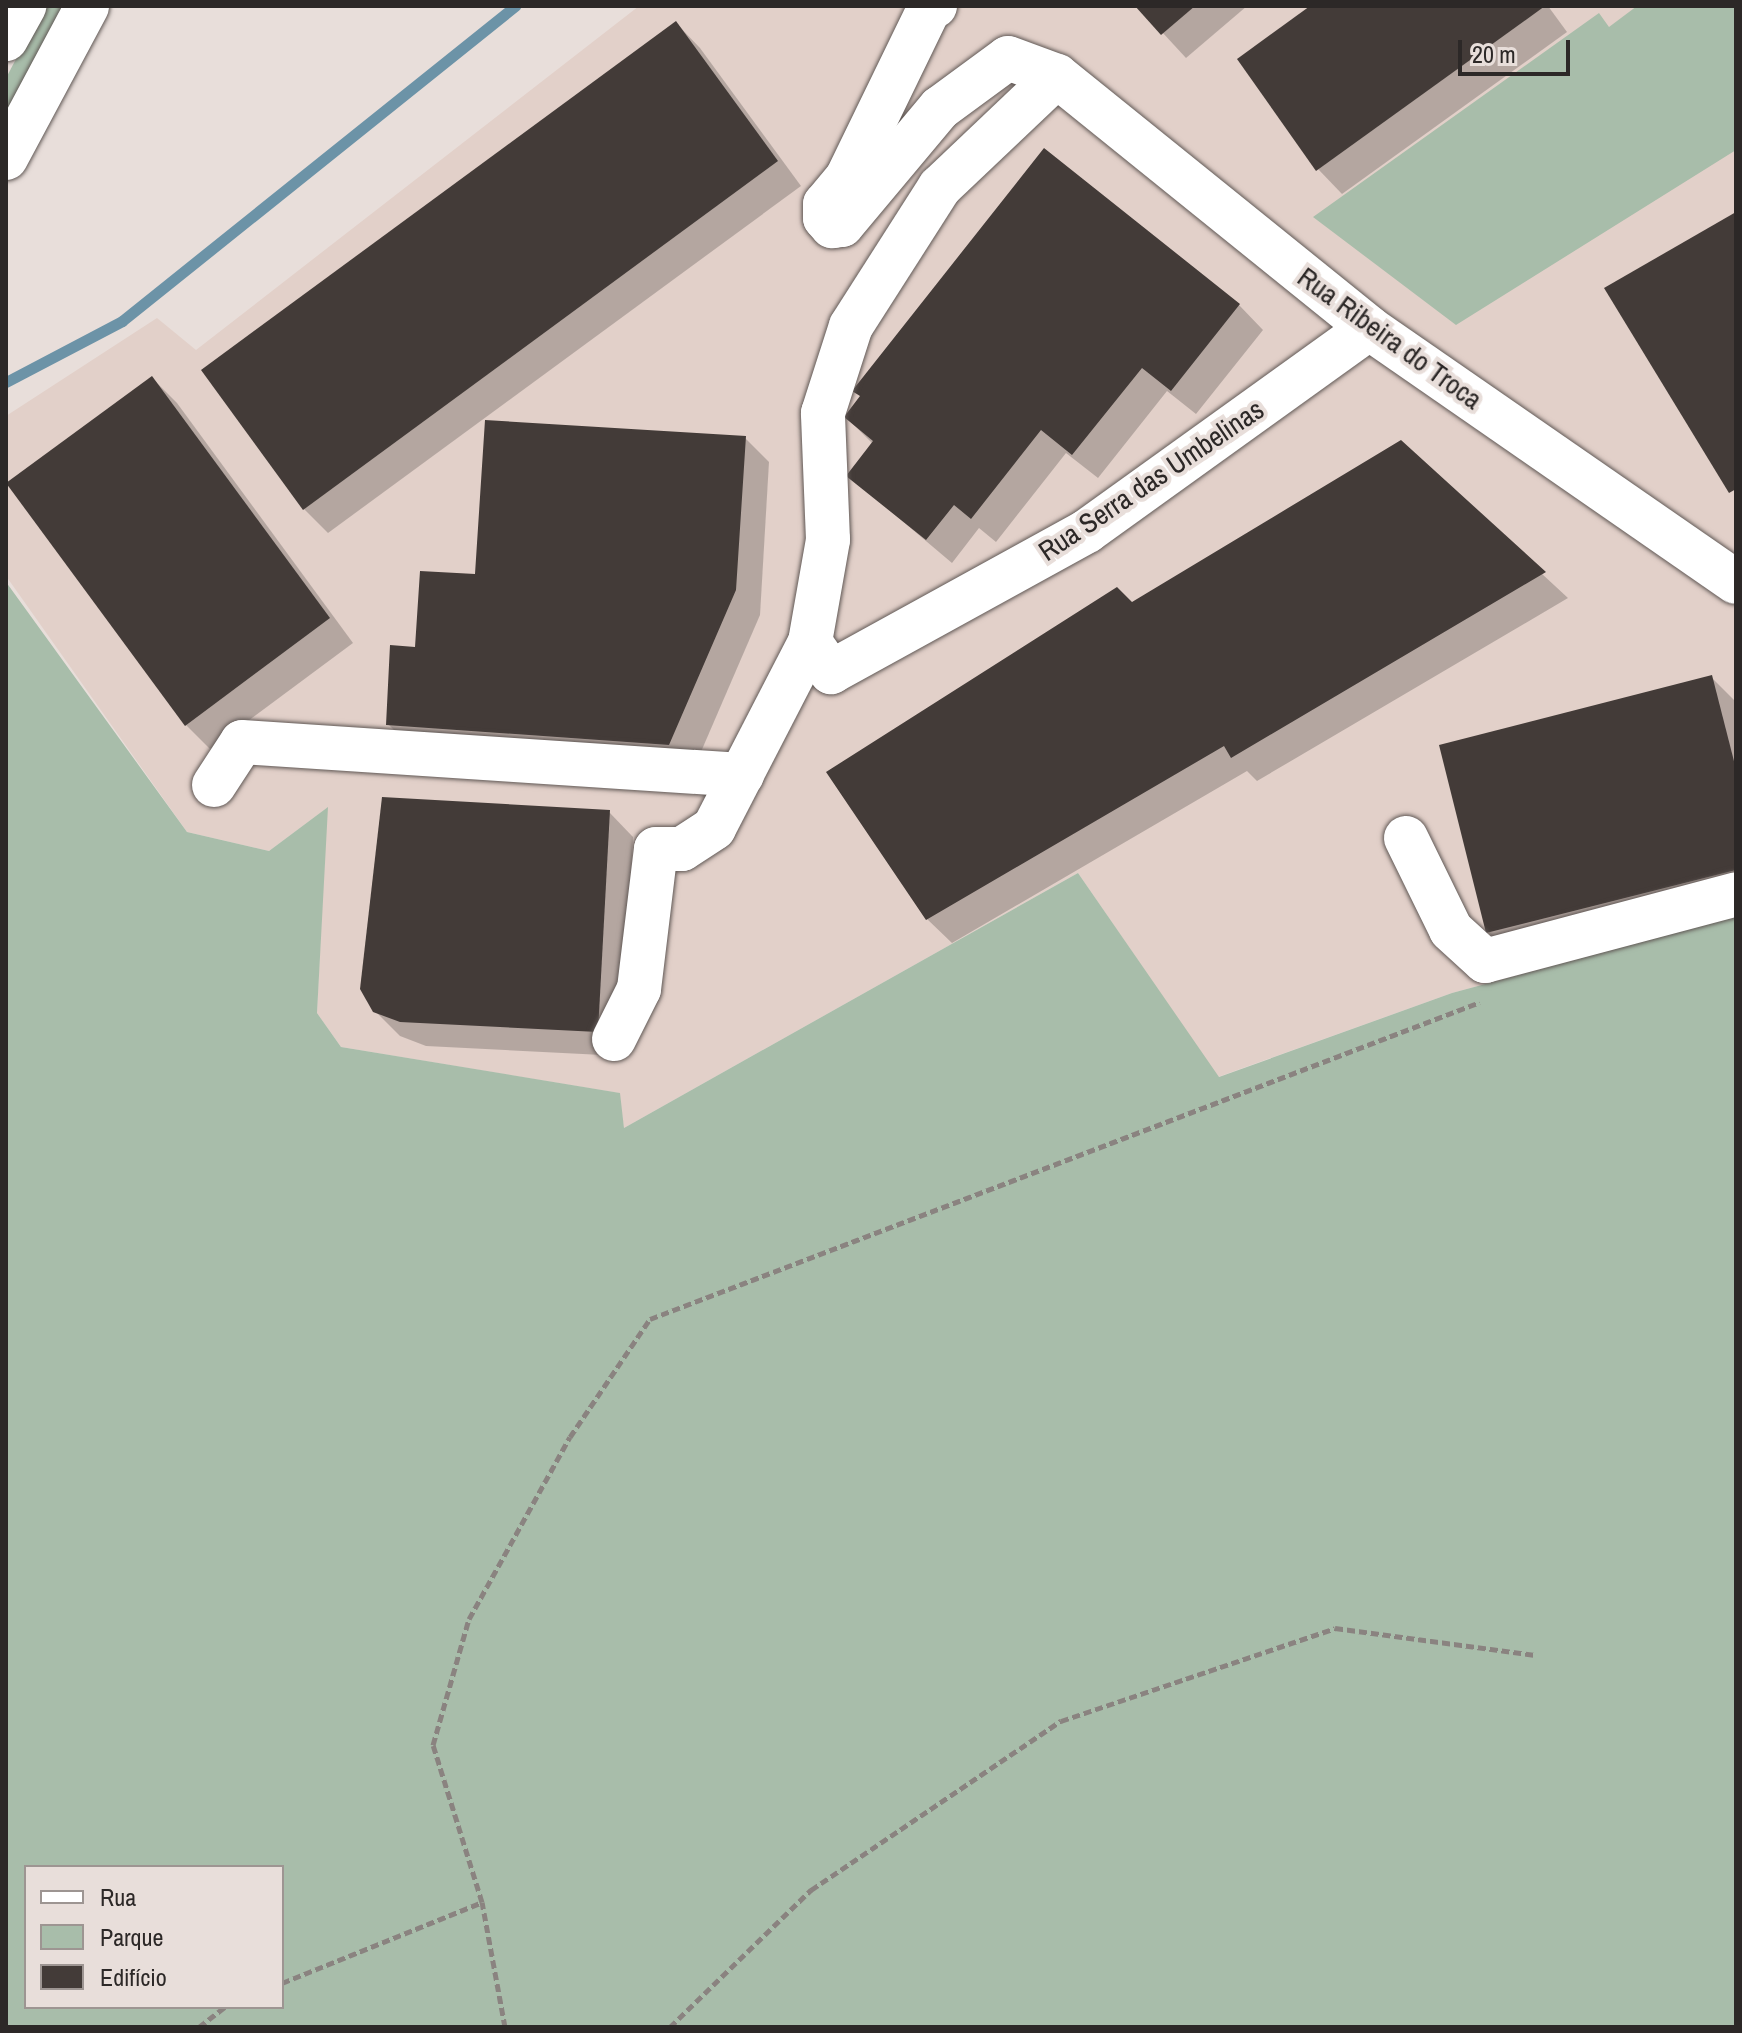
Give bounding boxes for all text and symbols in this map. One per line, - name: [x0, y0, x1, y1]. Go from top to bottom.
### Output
- scale bar: [1462, 24, 1574, 74]
- text: 20 m: [1472, 38, 1516, 70]
- street label: Rua Ribeira do Troca: [1291, 260, 1489, 416]
- street label: Rua Serra das Umbelinas: [1032, 392, 1270, 568]
- legend: [24, 1865, 284, 2009]
- text: Rua: [100, 1881, 136, 1913]
- text: Parque: [100, 1921, 163, 1953]
- text: Edifício: [100, 1961, 167, 1993]

